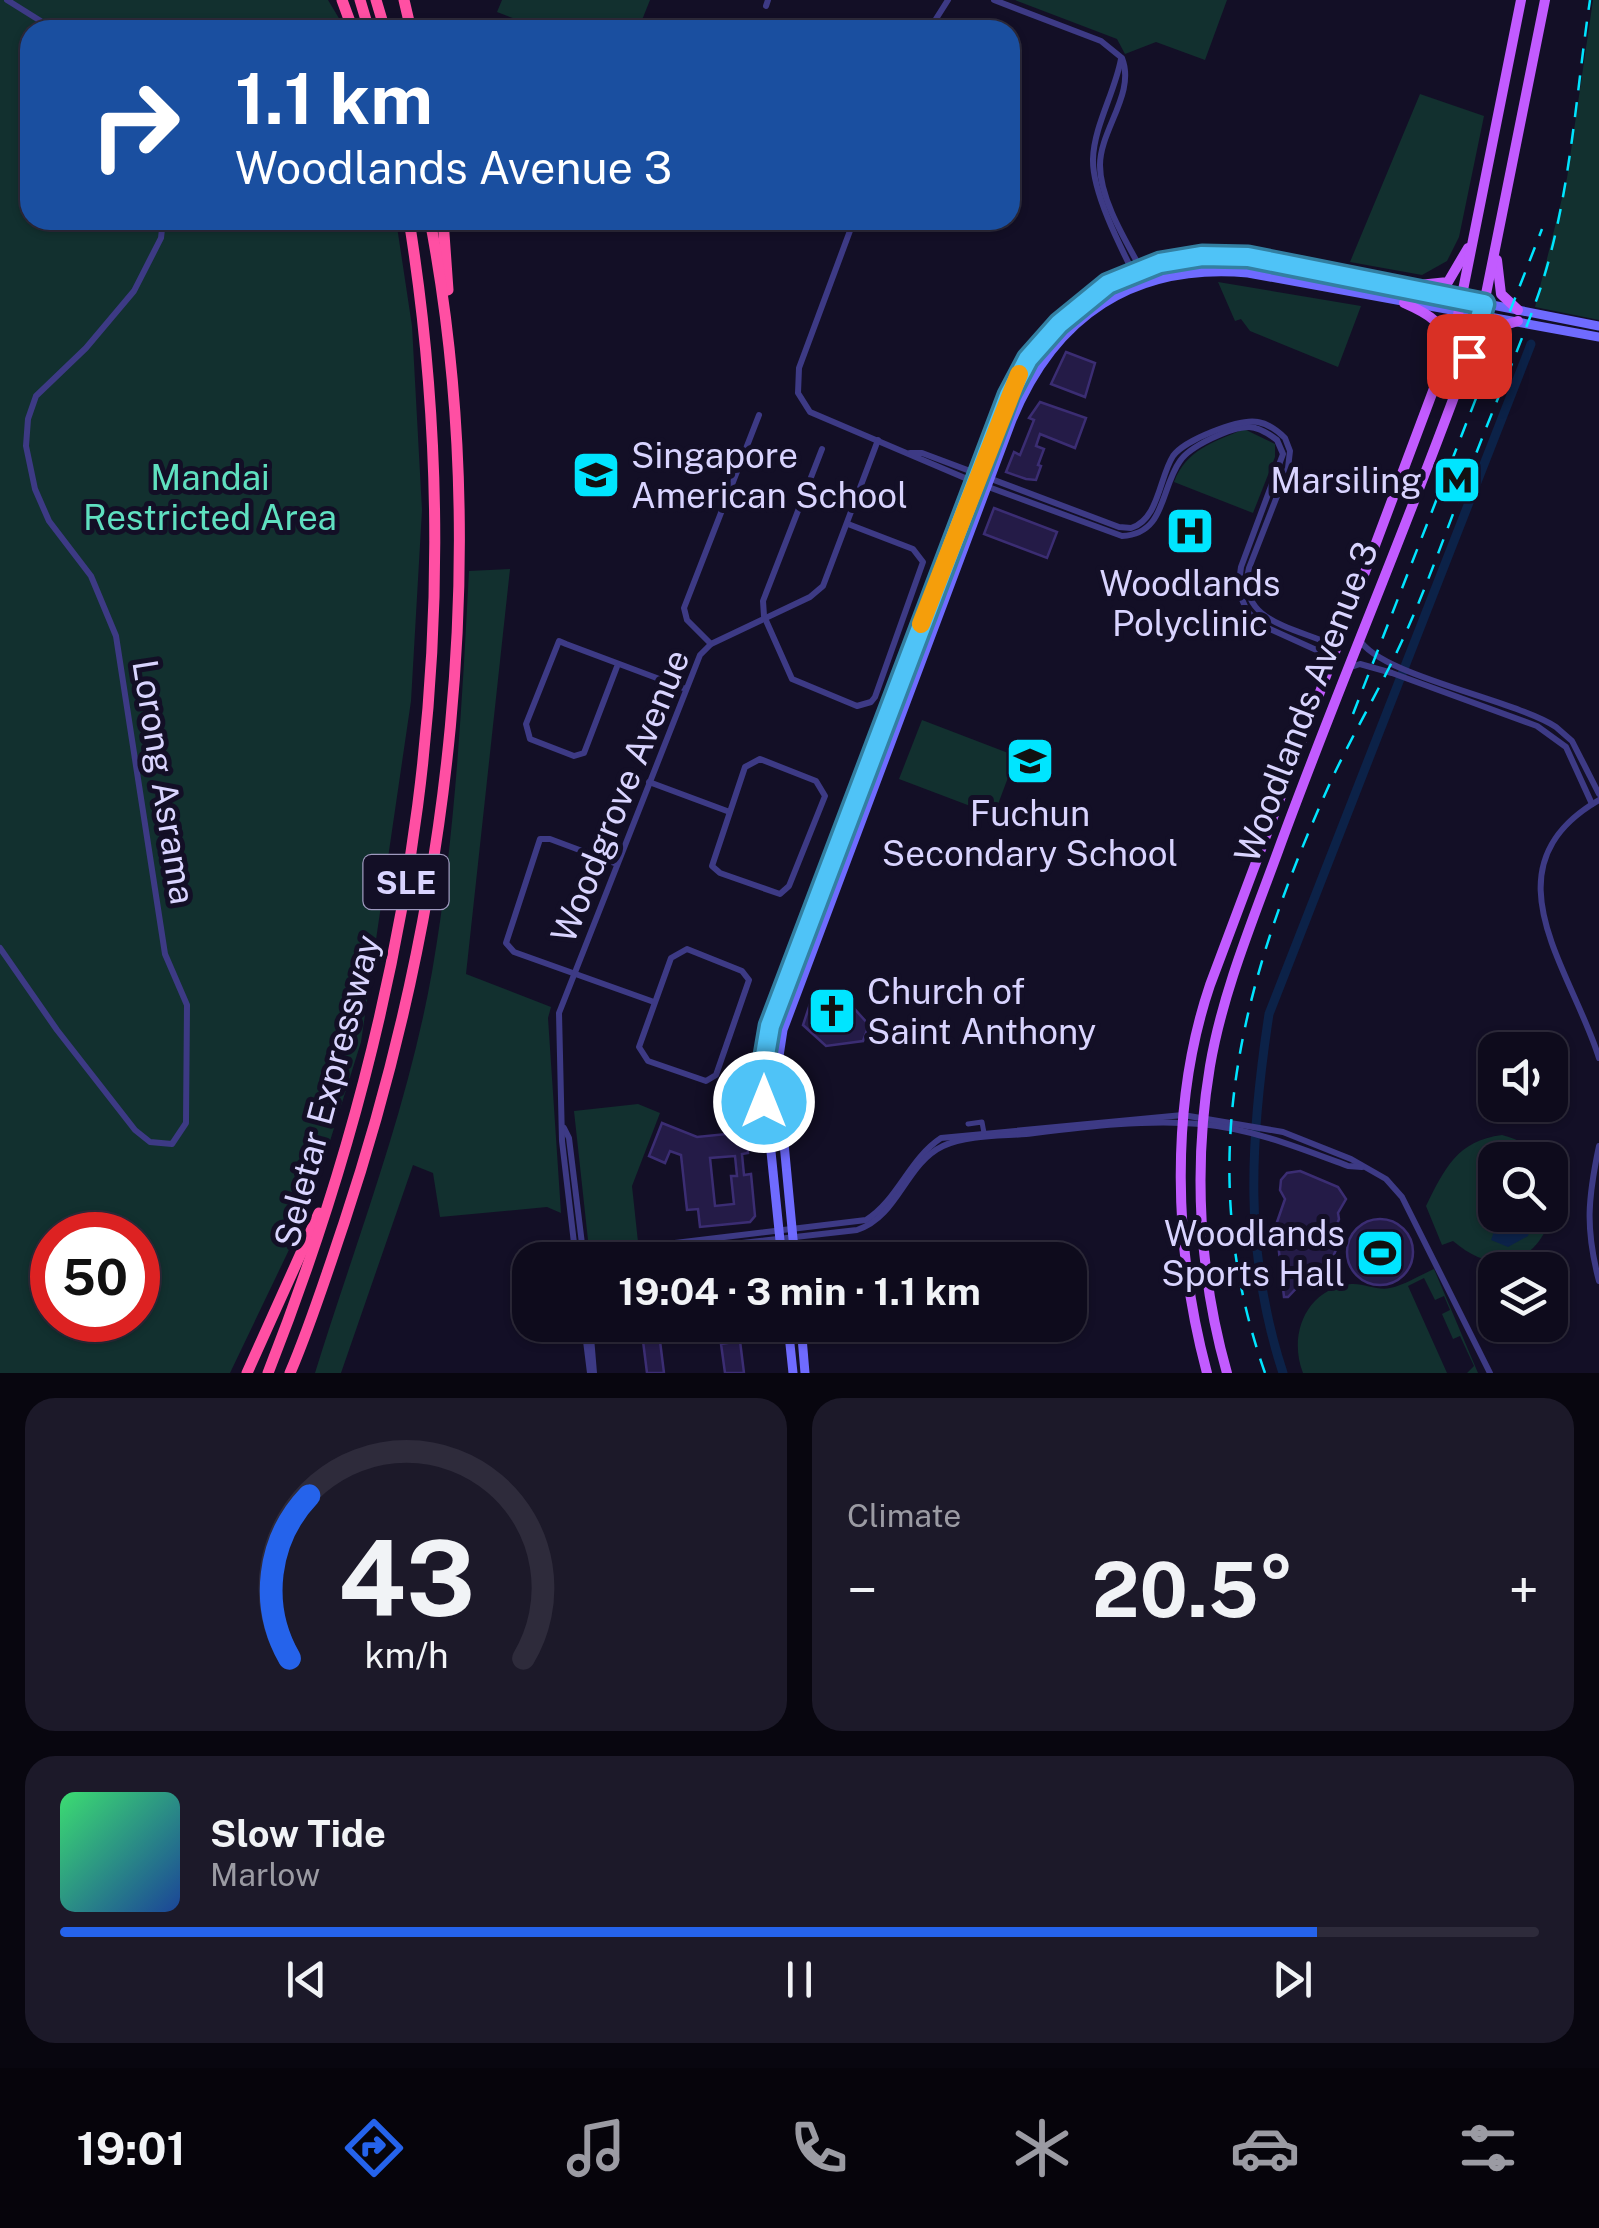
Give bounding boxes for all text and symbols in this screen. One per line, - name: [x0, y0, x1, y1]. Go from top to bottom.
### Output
- text: 1.1 km: [235, 57, 433, 140]
- icon: right: [70, 60, 200, 190]
- text: Woodlands Avenue 3: [235, 141, 672, 194]
- pin: [1427, 314, 1512, 399]
- icon: arrive: [1442, 329, 1497, 384]
- place label: Singapore American School: [631, 435, 908, 516]
- school or university icon: Singapore American School: [570, 449, 622, 501]
- metro station icon: Marsiling: [1431, 454, 1483, 506]
- park label: Mandai Restricted Area: [83, 457, 337, 538]
- place label: Marsiling: [1270, 460, 1422, 501]
- hospital icon: Woodlands Polyclinic: [1164, 505, 1216, 557]
- street label: Woodlands Avenue 3: [1226, 536, 1386, 868]
- place label: Woodlands Polyclinic: [1099, 563, 1281, 644]
- street label: Woodgrove Avenue: [542, 643, 698, 949]
- street label: Lorong Asrama: [124, 657, 204, 907]
- school or university icon: Fuchun Secondary School: [1004, 735, 1056, 787]
- place label: Fuchun Secondary School: [882, 793, 1178, 874]
- road number: SLE: [364, 855, 448, 909]
- street label: Seletar Expressway: [266, 930, 388, 1252]
- place label: Church of Saint Anthony: [867, 971, 1096, 1052]
- church icon: Church of Saint Anthony: [806, 985, 858, 1037]
- map controls: [1478, 1032, 1568, 1342]
- button: sound: [1478, 1032, 1568, 1122]
- position arrow: [712, 1050, 816, 1154]
- button: search: [1478, 1142, 1568, 1232]
- speed limit sign: 50: [30, 1212, 160, 1342]
- place label: Woodlands Sports Hall: [1161, 1213, 1345, 1294]
- sports icon: Woodlands Sports Hall: [1354, 1227, 1406, 1279]
- button: layers: [1478, 1252, 1568, 1342]
- text: 19:04 · 3 min · 1.1 km: [618, 1269, 981, 1314]
- text: Climate: [847, 1497, 961, 1534]
- text: 43: [337, 1517, 475, 1639]
- text: 20.5°: [1092, 1546, 1294, 1634]
- text: −: [847, 1558, 878, 1622]
- text: +: [1508, 1558, 1539, 1622]
- text: km/h: [364, 1634, 448, 1676]
- text: Slow Tide: [210, 1811, 386, 1856]
- text: Marlow: [210, 1856, 320, 1893]
- icon: previous: [279, 1952, 334, 2007]
- icon: pause: [772, 1952, 827, 2007]
- icon: next: [1265, 1952, 1320, 2007]
- icon: directions: [339, 2113, 409, 2183]
- icon: music: [561, 2113, 631, 2183]
- icon: phone: [784, 2113, 854, 2183]
- icon: climate: [1007, 2113, 1077, 2183]
- icon: car: [1230, 2113, 1300, 2183]
- icon: filters: [1453, 2113, 1523, 2183]
- text: 19:01: [76, 2122, 186, 2175]

